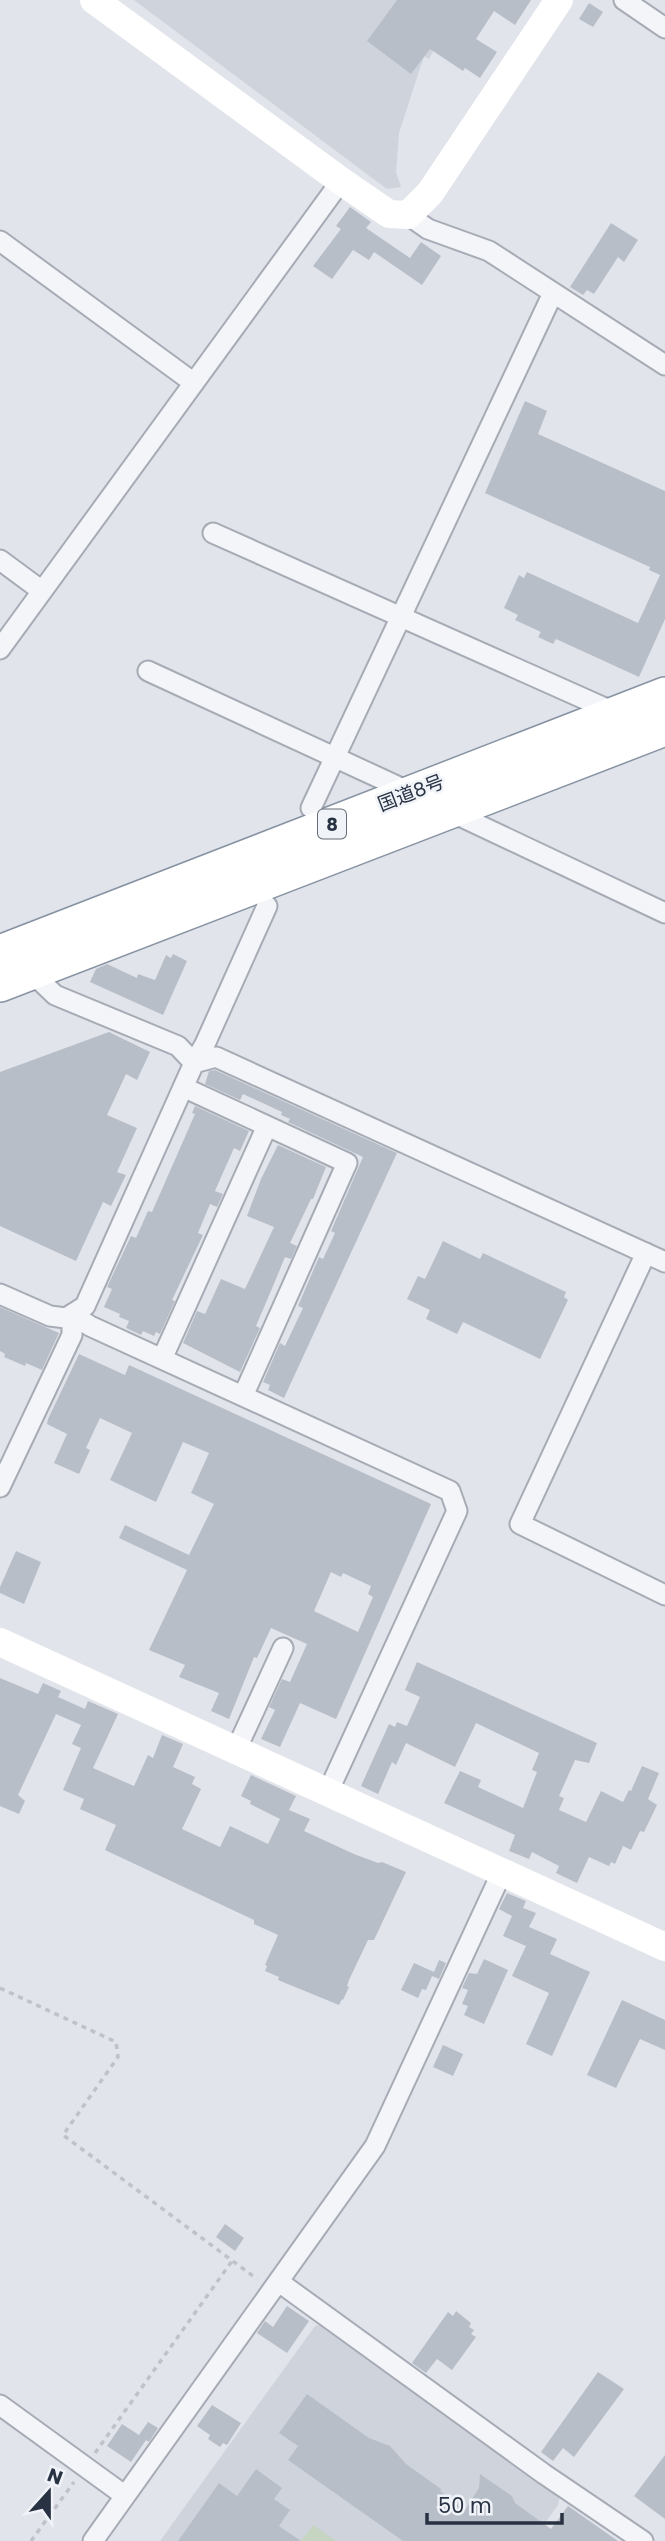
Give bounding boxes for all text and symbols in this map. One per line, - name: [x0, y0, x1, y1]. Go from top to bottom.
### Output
- street label: 国道8号: [374, 768, 448, 818]
- road number: 8: [318, 810, 346, 838]
- north arrow: [14, 2457, 84, 2527]
- text: N: [43, 2461, 66, 2492]
- scale bar: [427, 2482, 562, 2526]
- text: 50 m: [438, 2491, 492, 2520]

